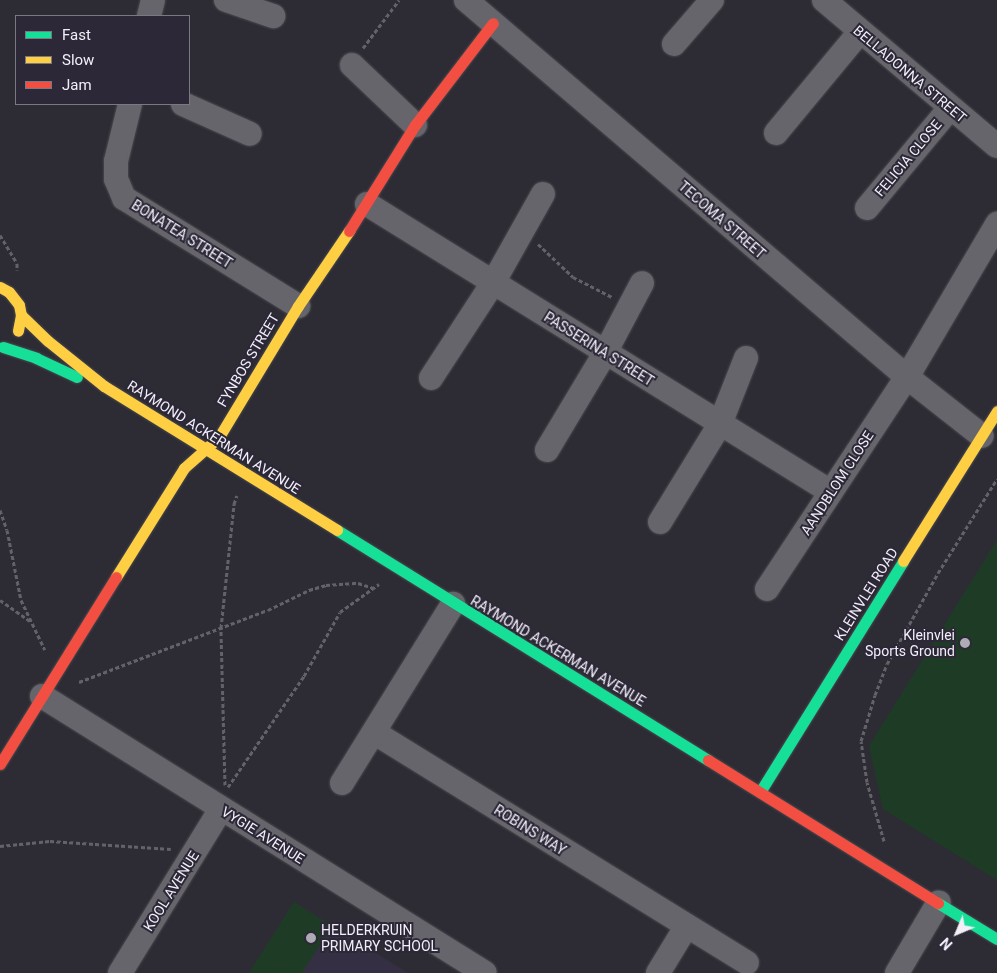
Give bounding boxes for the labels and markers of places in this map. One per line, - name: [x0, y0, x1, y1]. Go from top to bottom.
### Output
- place label: Kleinvlei Sports Ground: [865, 627, 955, 660]
- marker: Kleinvlei Sports Ground: [959, 637, 971, 649]
- place label: HELDERKRUIN PRIMARY SCHOOL: [321, 922, 438, 954]
- marker: HELDERKRUIN PRIMARY SCHOOL: [305, 932, 317, 944]

